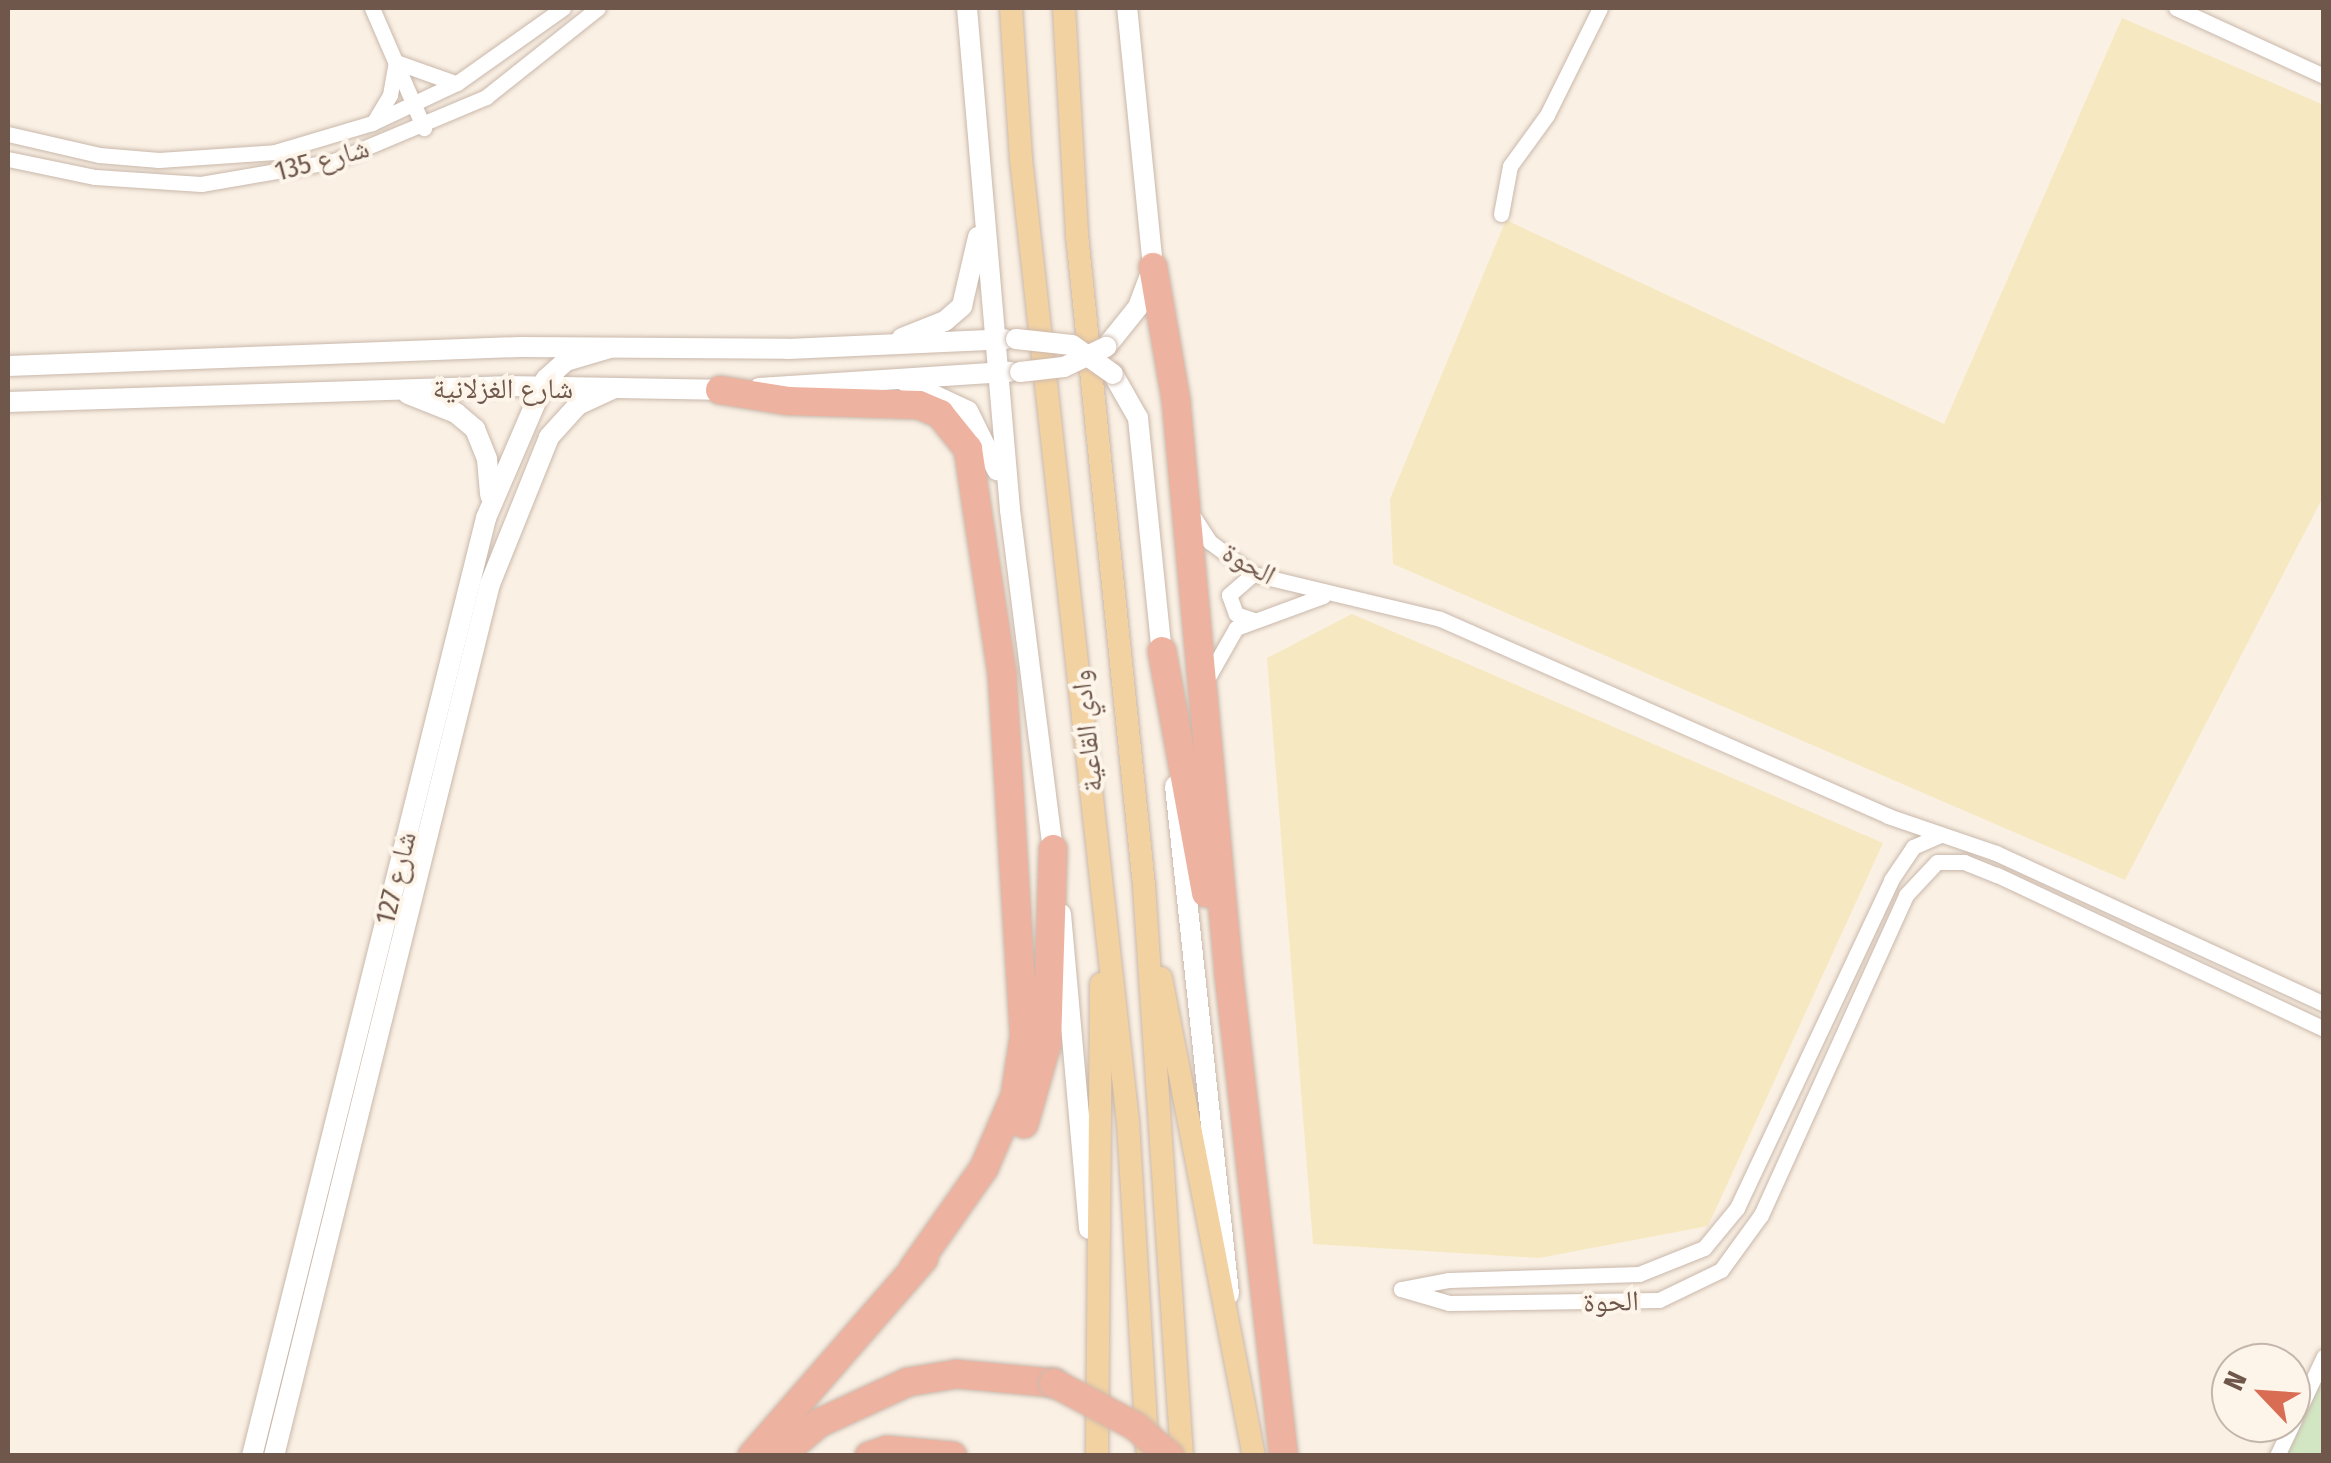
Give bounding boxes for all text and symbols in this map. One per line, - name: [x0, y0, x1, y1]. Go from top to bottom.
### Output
- street label: شارع 135: [271, 131, 373, 189]
- street label: شارع الغزلانية: [433, 372, 573, 406]
- street label: الحوة: [1216, 536, 1282, 592]
- street label: وادي القاعية: [1064, 668, 1110, 794]
- street label: شارع 127: [368, 828, 424, 928]
- street label: الحوة: [1583, 1284, 1639, 1320]
- north arrow: [2211, 1343, 2311, 1443]
- text: N: [2217, 1366, 2254, 1396]

